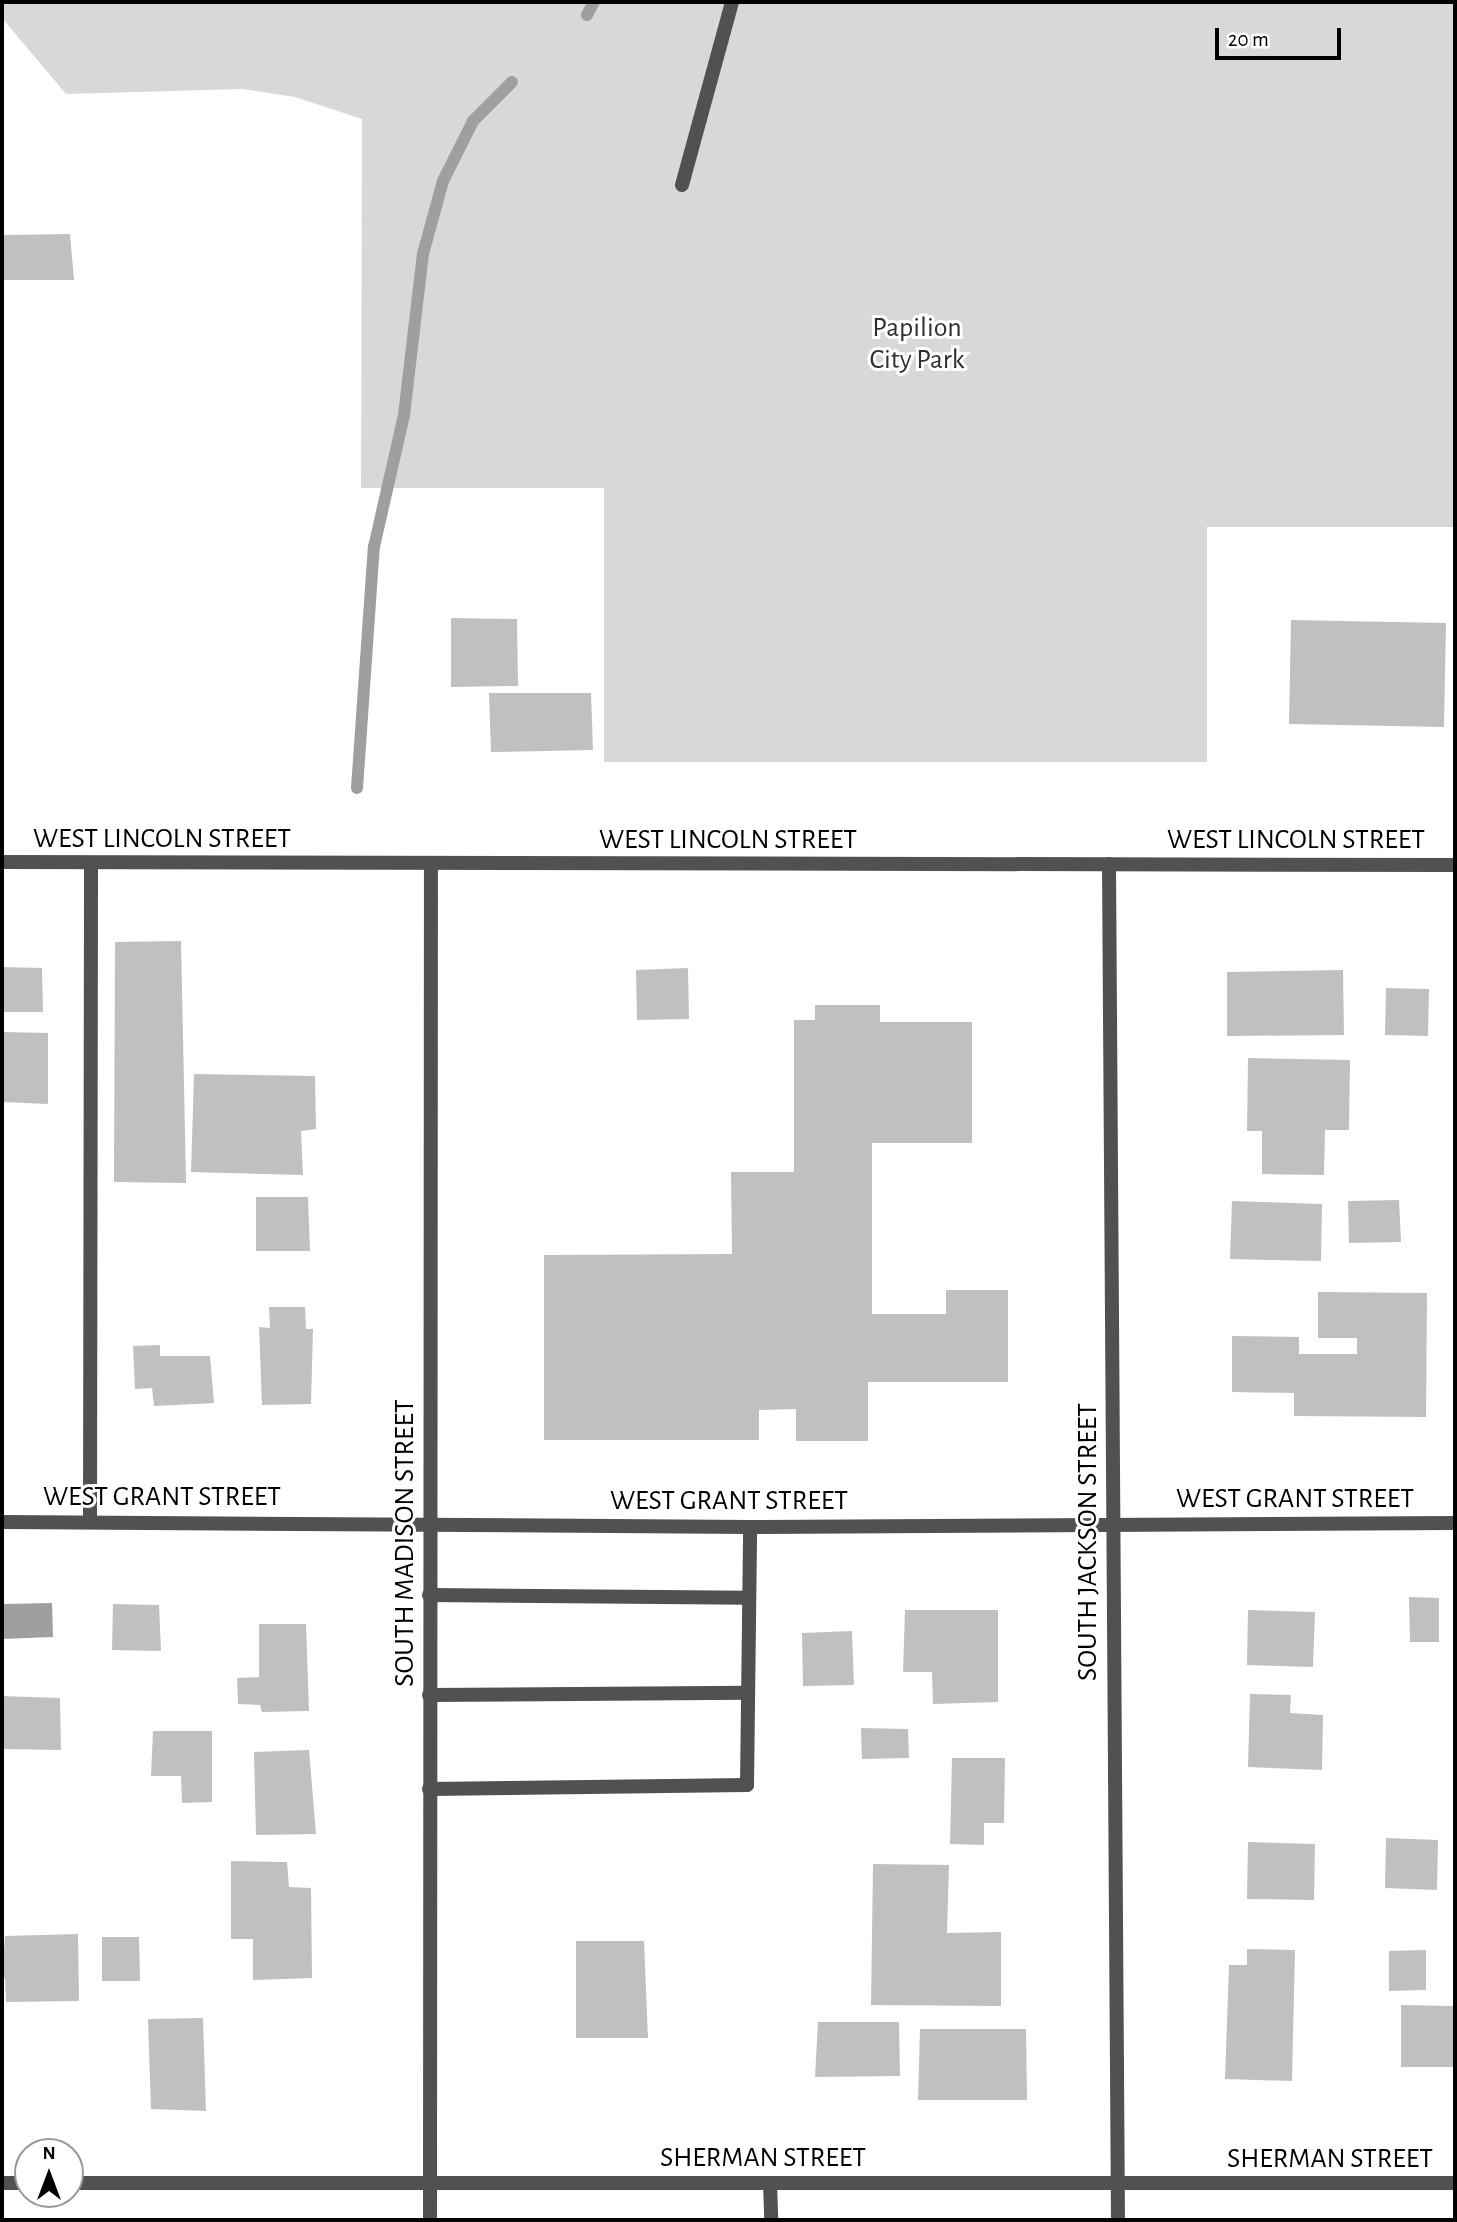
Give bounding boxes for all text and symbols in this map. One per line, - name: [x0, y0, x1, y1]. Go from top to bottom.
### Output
- scale bar: [1219, 14, 1345, 58]
- text: 20 m: [1228, 29, 1269, 50]
- park label: Papilion City Park: [869, 311, 965, 377]
- street label: WEST LINCOLN STREET: [33, 822, 291, 856]
- street label: WEST LINCOLN STREET: [599, 823, 857, 857]
- street label: WEST LINCOLN STREET: [1167, 823, 1425, 857]
- street label: SOUTH MADISON STREET: [388, 1399, 422, 1687]
- street label: SOUTH JACKSON STREET: [1071, 1403, 1105, 1681]
- street label: WEST GRANT STREET: [43, 1480, 281, 1514]
- street label: WEST GRANT STREET: [1176, 1482, 1414, 1516]
- street label: WEST GRANT STREET: [610, 1484, 848, 1518]
- north arrow: [14, 2138, 84, 2208]
- street label: SHERMAN STREET: [660, 2141, 866, 2175]
- street label: SHERMAN STREET: [1227, 2142, 1433, 2176]
- text: N: [42, 2144, 56, 2163]

